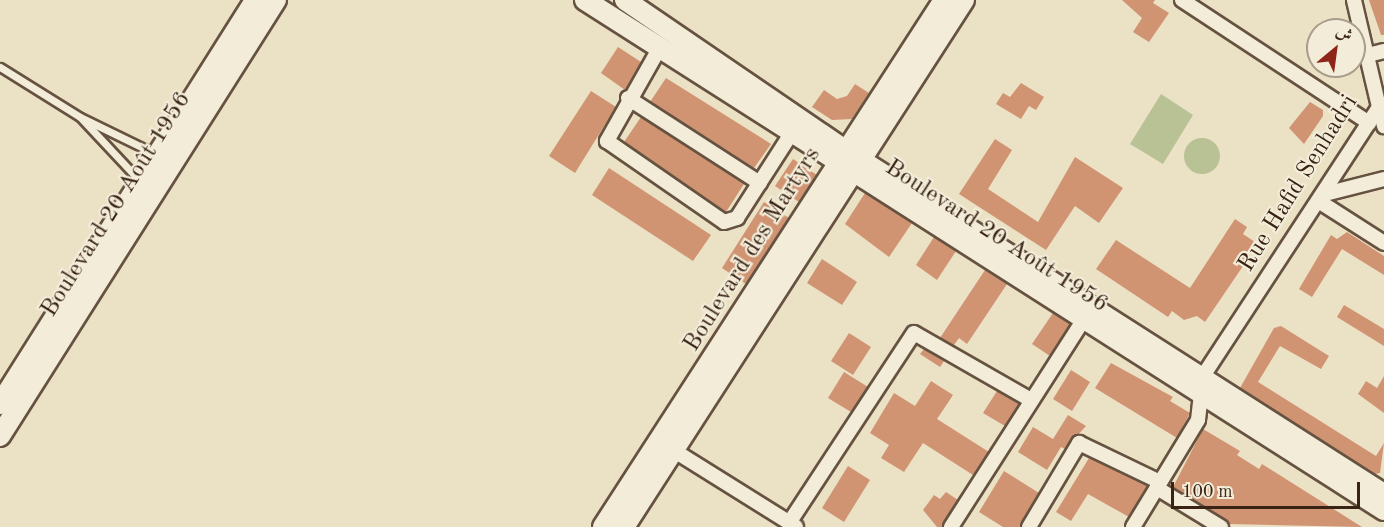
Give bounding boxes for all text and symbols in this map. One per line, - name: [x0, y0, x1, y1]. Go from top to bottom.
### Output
- north arrow: [1306, 18, 1366, 78]
- text: ش: [1333, 23, 1355, 45]
- street label: Boulevard 20 Août 1956: [36, 87, 198, 323]
- street label: Rue Hafid Senhadri: [1233, 90, 1365, 278]
- street label: Boulevard des Martyrs: [678, 142, 828, 358]
- street label: Boulevard 20 Août 1956: [879, 154, 1113, 320]
- scale bar: [1174, 470, 1363, 508]
- text: 100 m: [1182, 483, 1233, 501]

